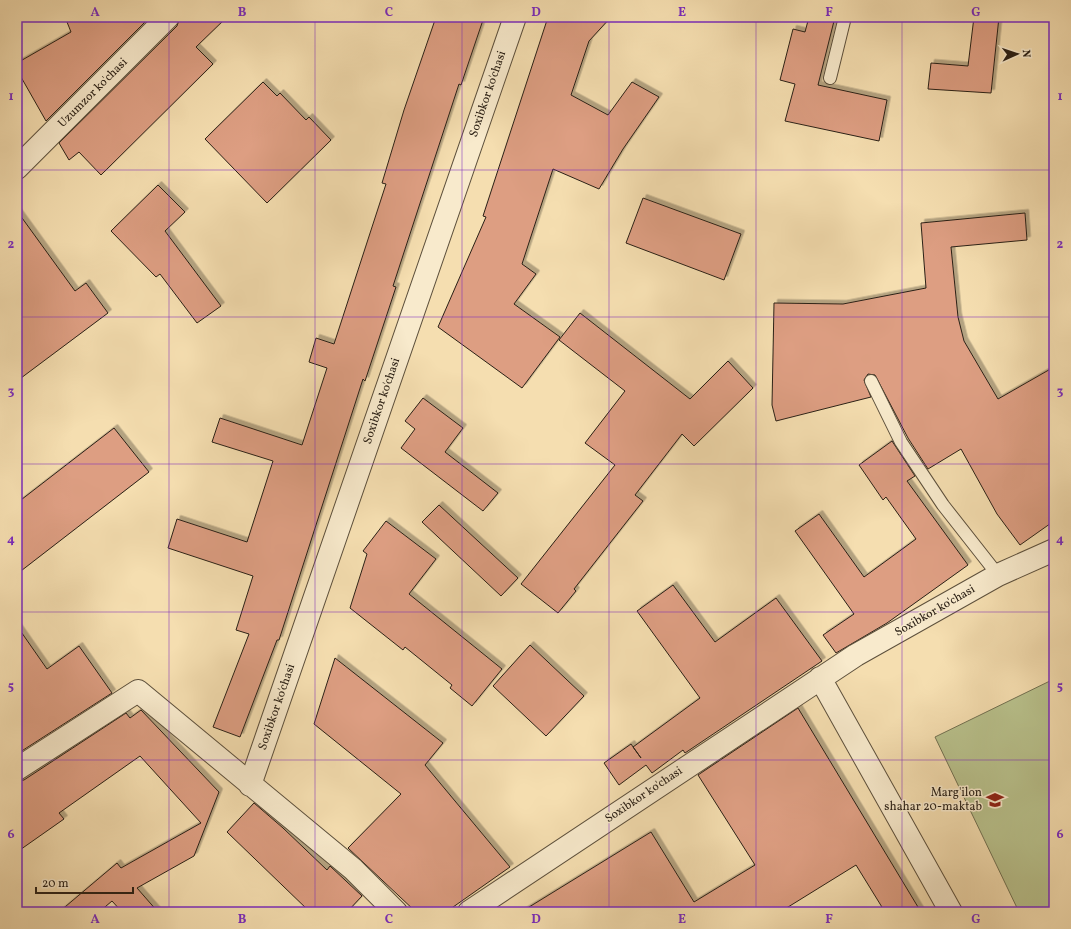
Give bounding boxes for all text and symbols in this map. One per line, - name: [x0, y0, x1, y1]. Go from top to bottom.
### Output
- text: A: [90, 4, 100, 22]
- text: B: [238, 4, 247, 22]
- text: C: [385, 4, 393, 22]
- text: D: [531, 4, 541, 22]
- text: E: [678, 4, 686, 22]
- text: F: [825, 4, 833, 22]
- text: G: [971, 4, 981, 22]
- north arrow: [997, 34, 1037, 74]
- street label: Soxibkor ko'chasi: [466, 48, 510, 139]
- text: N: [1018, 49, 1033, 58]
- street label: Uzumzor ko'chasi: [55, 54, 132, 131]
- text: 1: [8, 88, 14, 106]
- text: 1: [1057, 88, 1063, 106]
- text: 2: [8, 236, 15, 254]
- text: 2: [1057, 236, 1064, 254]
- street label: Soxibkor ko'chasi: [360, 355, 404, 446]
- text: 3: [8, 383, 15, 401]
- text: 3: [1057, 383, 1064, 401]
- text: 4: [7, 531, 15, 549]
- text: 4: [1056, 531, 1064, 549]
- street label: Soxibkor ko'chasi: [892, 581, 978, 640]
- street label: Soxibkor ko'chasi: [255, 661, 299, 752]
- text: 5: [8, 678, 14, 696]
- text: 5: [1057, 678, 1063, 696]
- street label: Soxibkor ko'chasi: [602, 763, 686, 827]
- place label: Marg'ilon shahar 20-maktab: [884, 785, 982, 815]
- school or university icon: Marg'ilon shahar 20-maktab: [985, 790, 1005, 810]
- text: 6: [7, 826, 15, 844]
- text: 6: [1056, 826, 1064, 844]
- scale bar: [36, 869, 133, 895]
- text: 20 m: [42, 876, 69, 892]
- text: A: [90, 911, 100, 929]
- text: B: [238, 911, 247, 929]
- text: C: [385, 911, 393, 929]
- text: D: [531, 911, 541, 929]
- text: E: [678, 911, 686, 929]
- text: F: [825, 911, 833, 929]
- text: G: [971, 911, 981, 929]

